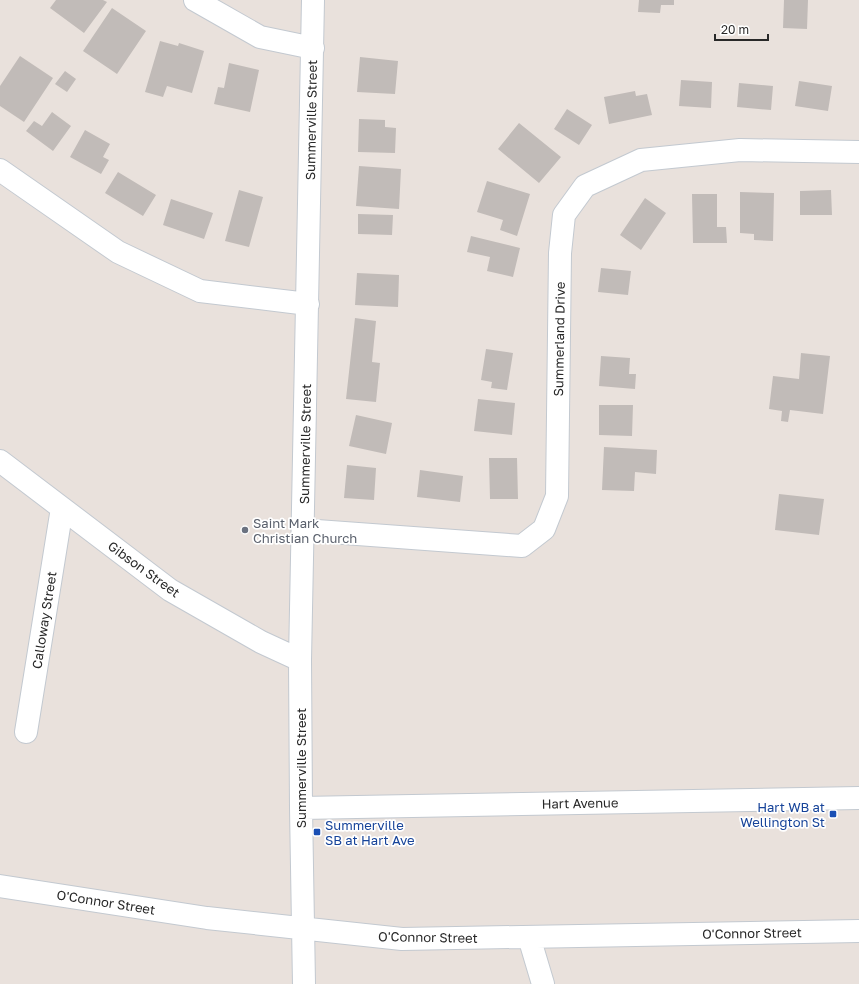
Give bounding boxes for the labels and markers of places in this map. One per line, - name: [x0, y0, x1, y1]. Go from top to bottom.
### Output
- place label: Saint Mark Christian Church: [253, 515, 357, 546]
- marker: Saint Mark Christian Church: [240, 525, 250, 535]
- place label: Hart WB at Wellington St: [740, 799, 825, 830]
- marker: Hart WB at Wellington St: [828, 809, 838, 819]
- place label: Summerville SB at Hart Ave: [325, 817, 414, 848]
- marker: Summerville SB at Hart Ave: [312, 827, 322, 837]

